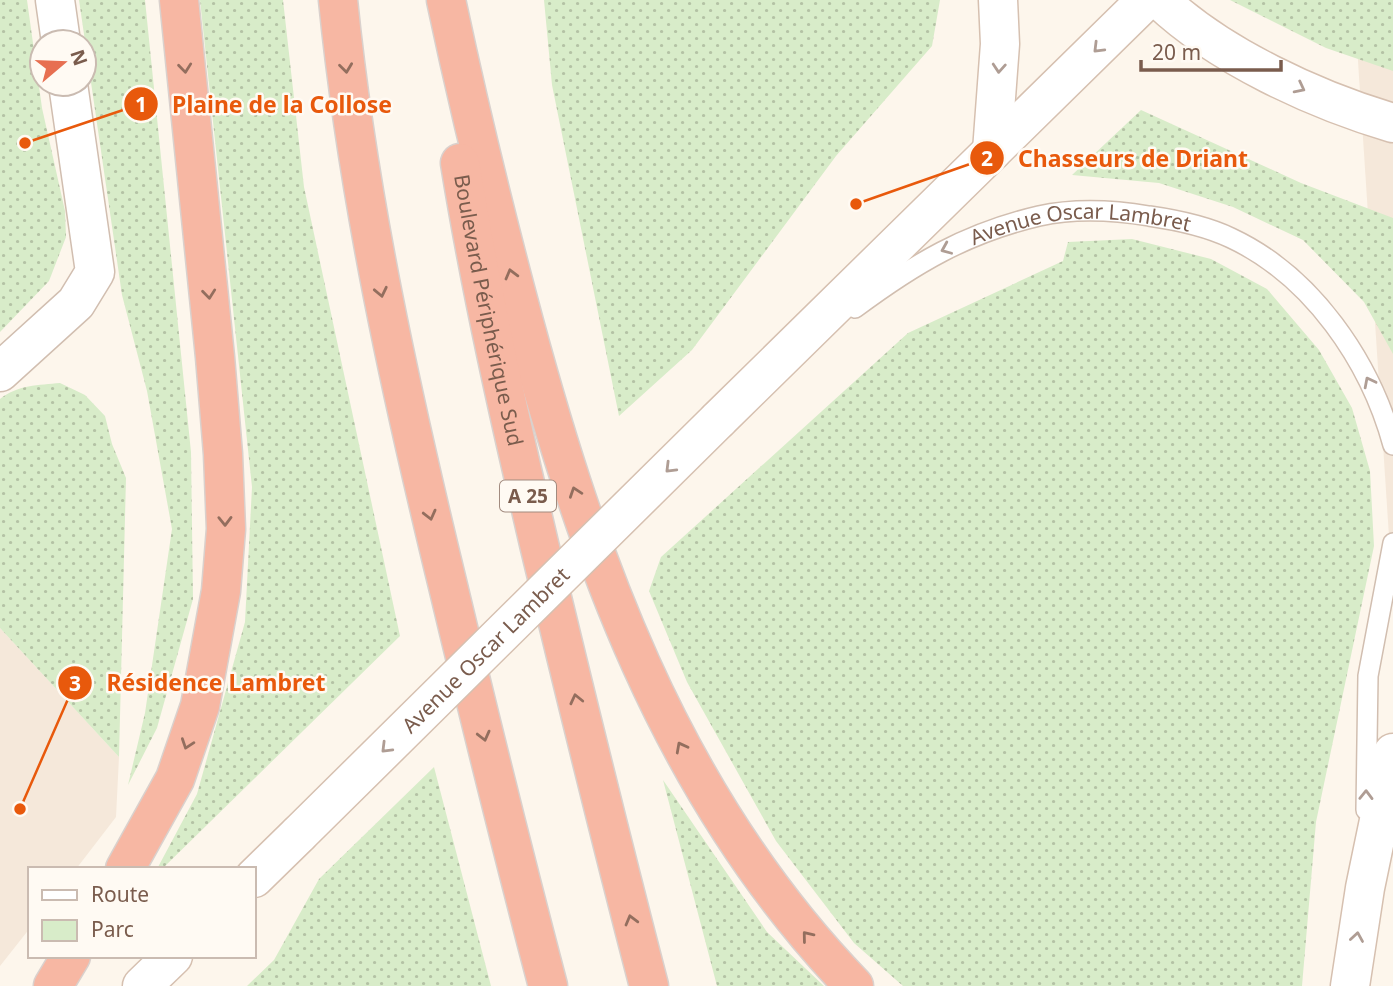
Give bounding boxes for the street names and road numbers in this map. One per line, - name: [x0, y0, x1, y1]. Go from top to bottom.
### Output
- street label: Boulevard Périphérique Sud: [448, 172, 530, 449]
- street label: Avenue Oscar Lambret: [965, 197, 1194, 251]
- road number: A 25: [500, 481, 556, 512]
- street label: Avenue Oscar Lambret: [396, 561, 575, 739]

